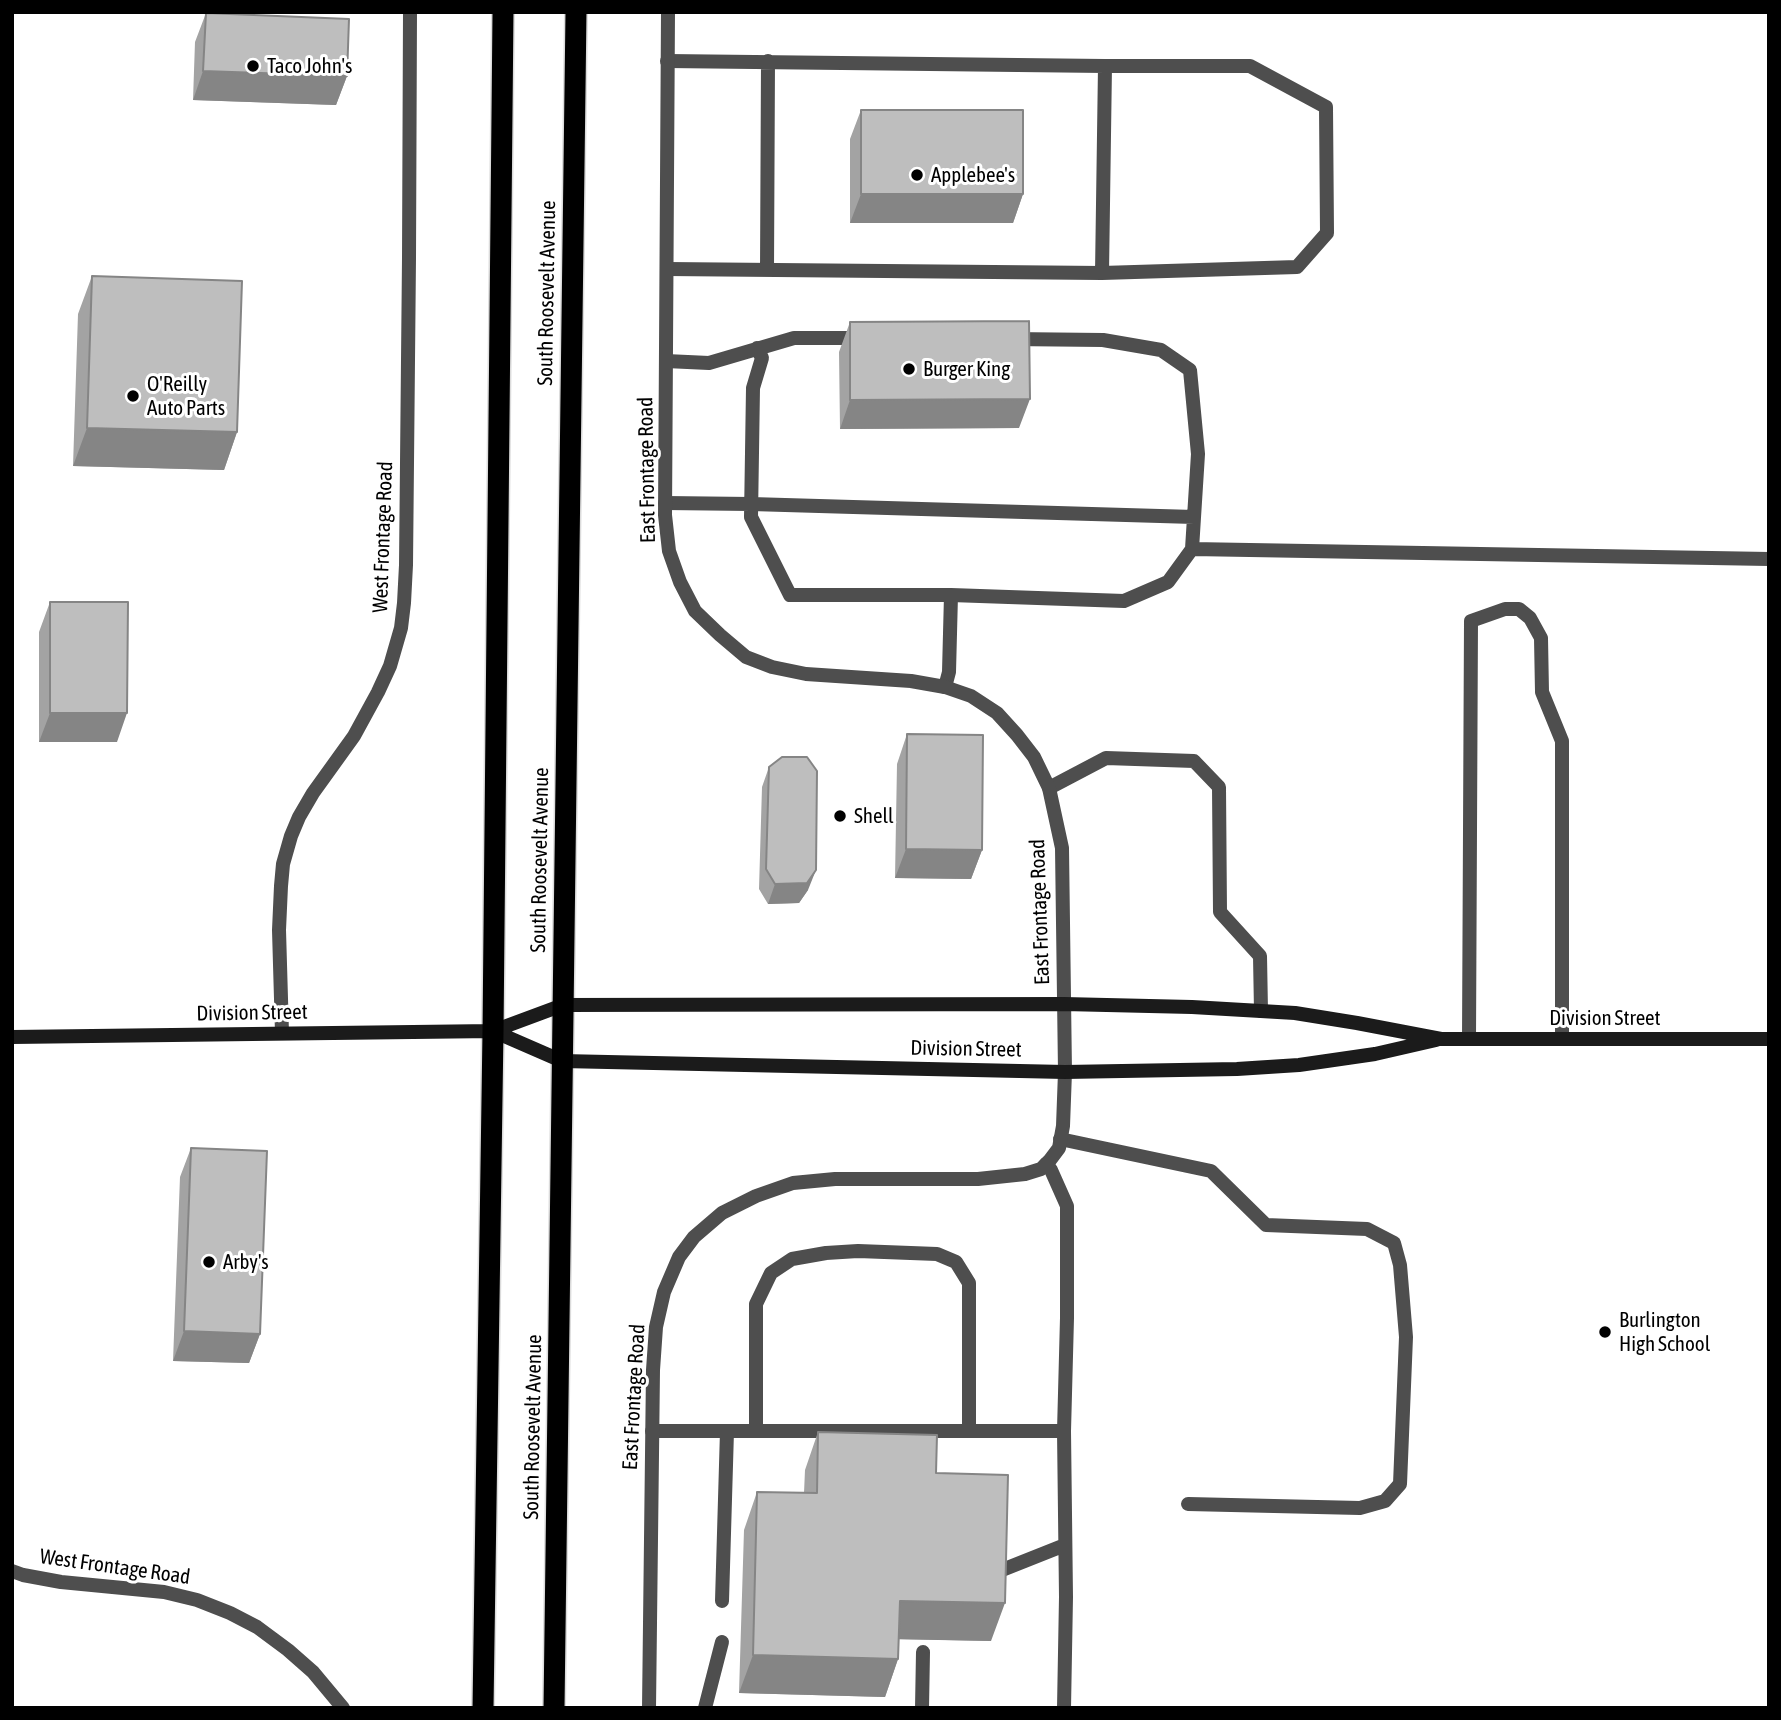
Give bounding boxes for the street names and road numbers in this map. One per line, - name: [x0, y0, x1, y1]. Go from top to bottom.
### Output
- street label: South Roosevelt Avenue: [533, 200, 561, 386]
- street label: East Frontage Road: [633, 397, 661, 543]
- street label: West Frontage Road: [368, 461, 398, 613]
- street label: South Roosevelt Avenue: [526, 767, 554, 953]
- street label: East Frontage Road: [1025, 838, 1055, 986]
- street label: Division Street: [196, 999, 308, 1027]
- street label: Division Street: [1549, 1005, 1661, 1031]
- street label: Division Street: [910, 1035, 1022, 1063]
- street label: East Frontage Road: [618, 1323, 650, 1471]
- street label: South Roosevelt Avenue: [519, 1334, 547, 1520]
- street label: West Frontage Road: [38, 1544, 192, 1590]

